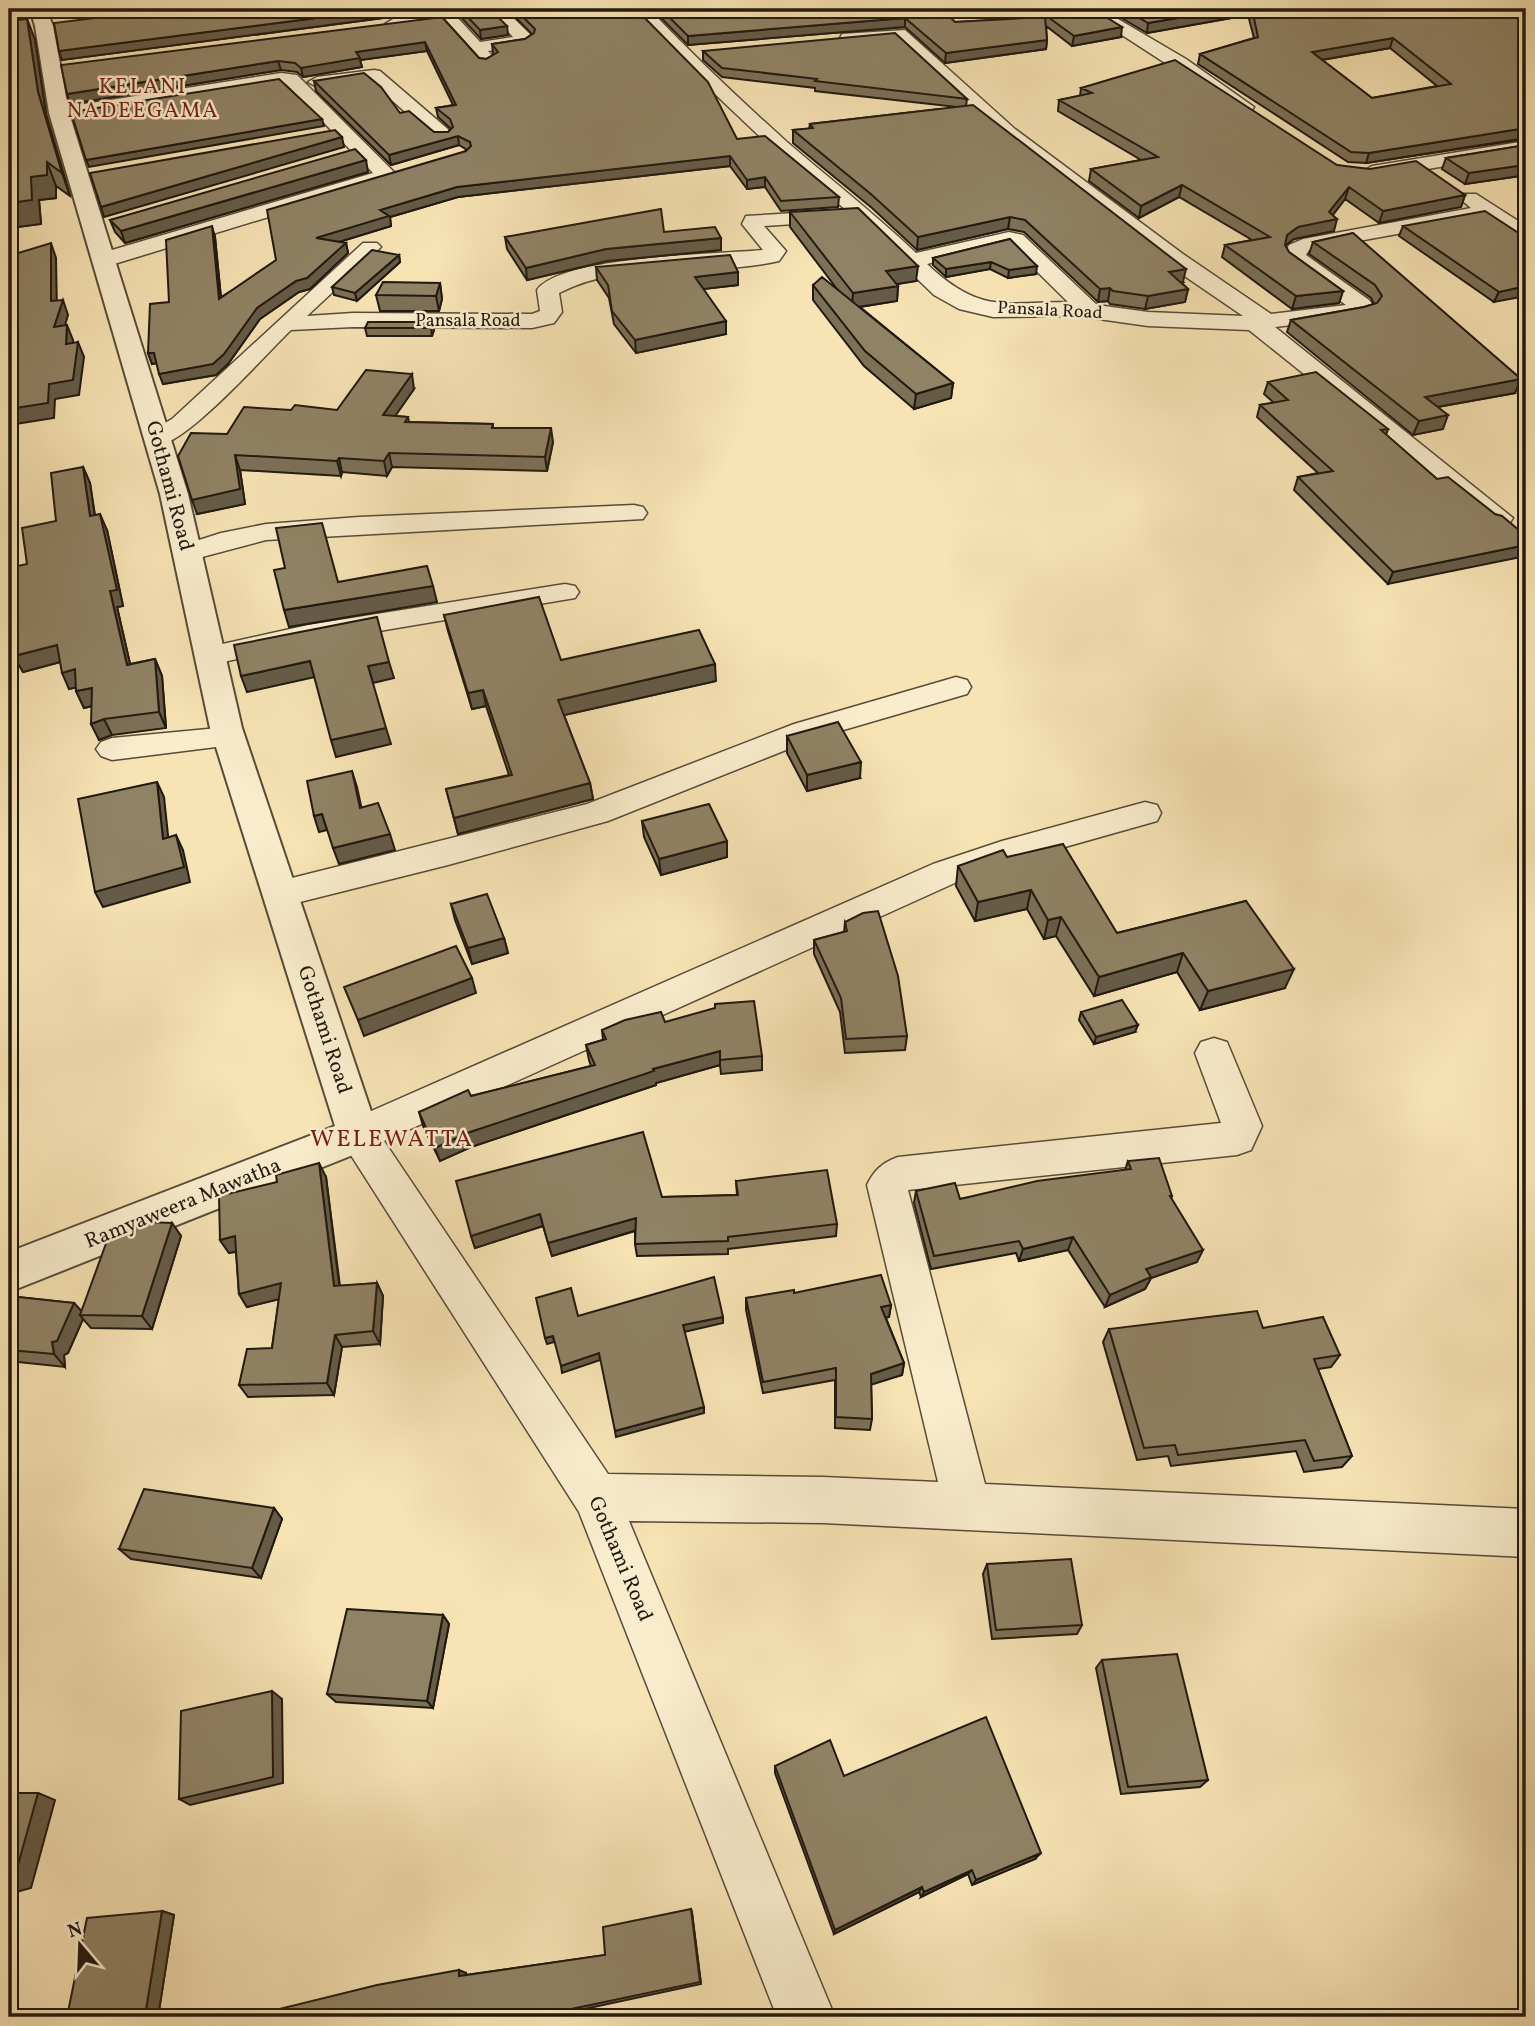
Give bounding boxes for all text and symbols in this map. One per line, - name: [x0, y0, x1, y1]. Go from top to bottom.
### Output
- district label: KELANI NADEEGAMA: [67, 73, 219, 126]
- street label: Pansala Road: [997, 296, 1103, 326]
- street label: Pansala Road: [415, 309, 521, 334]
- street label: Gothami Road: [138, 418, 200, 554]
- street label: Gothami Road: [290, 962, 358, 1098]
- district label: WELEWATTA: [310, 1123, 474, 1157]
- street label: Ramyaweera Mawatha: [81, 1151, 285, 1257]
- street label: Gothami Road: [581, 1492, 659, 1626]
- north arrow: [46, 1910, 116, 1980]
- text: N: [64, 1916, 86, 1945]

